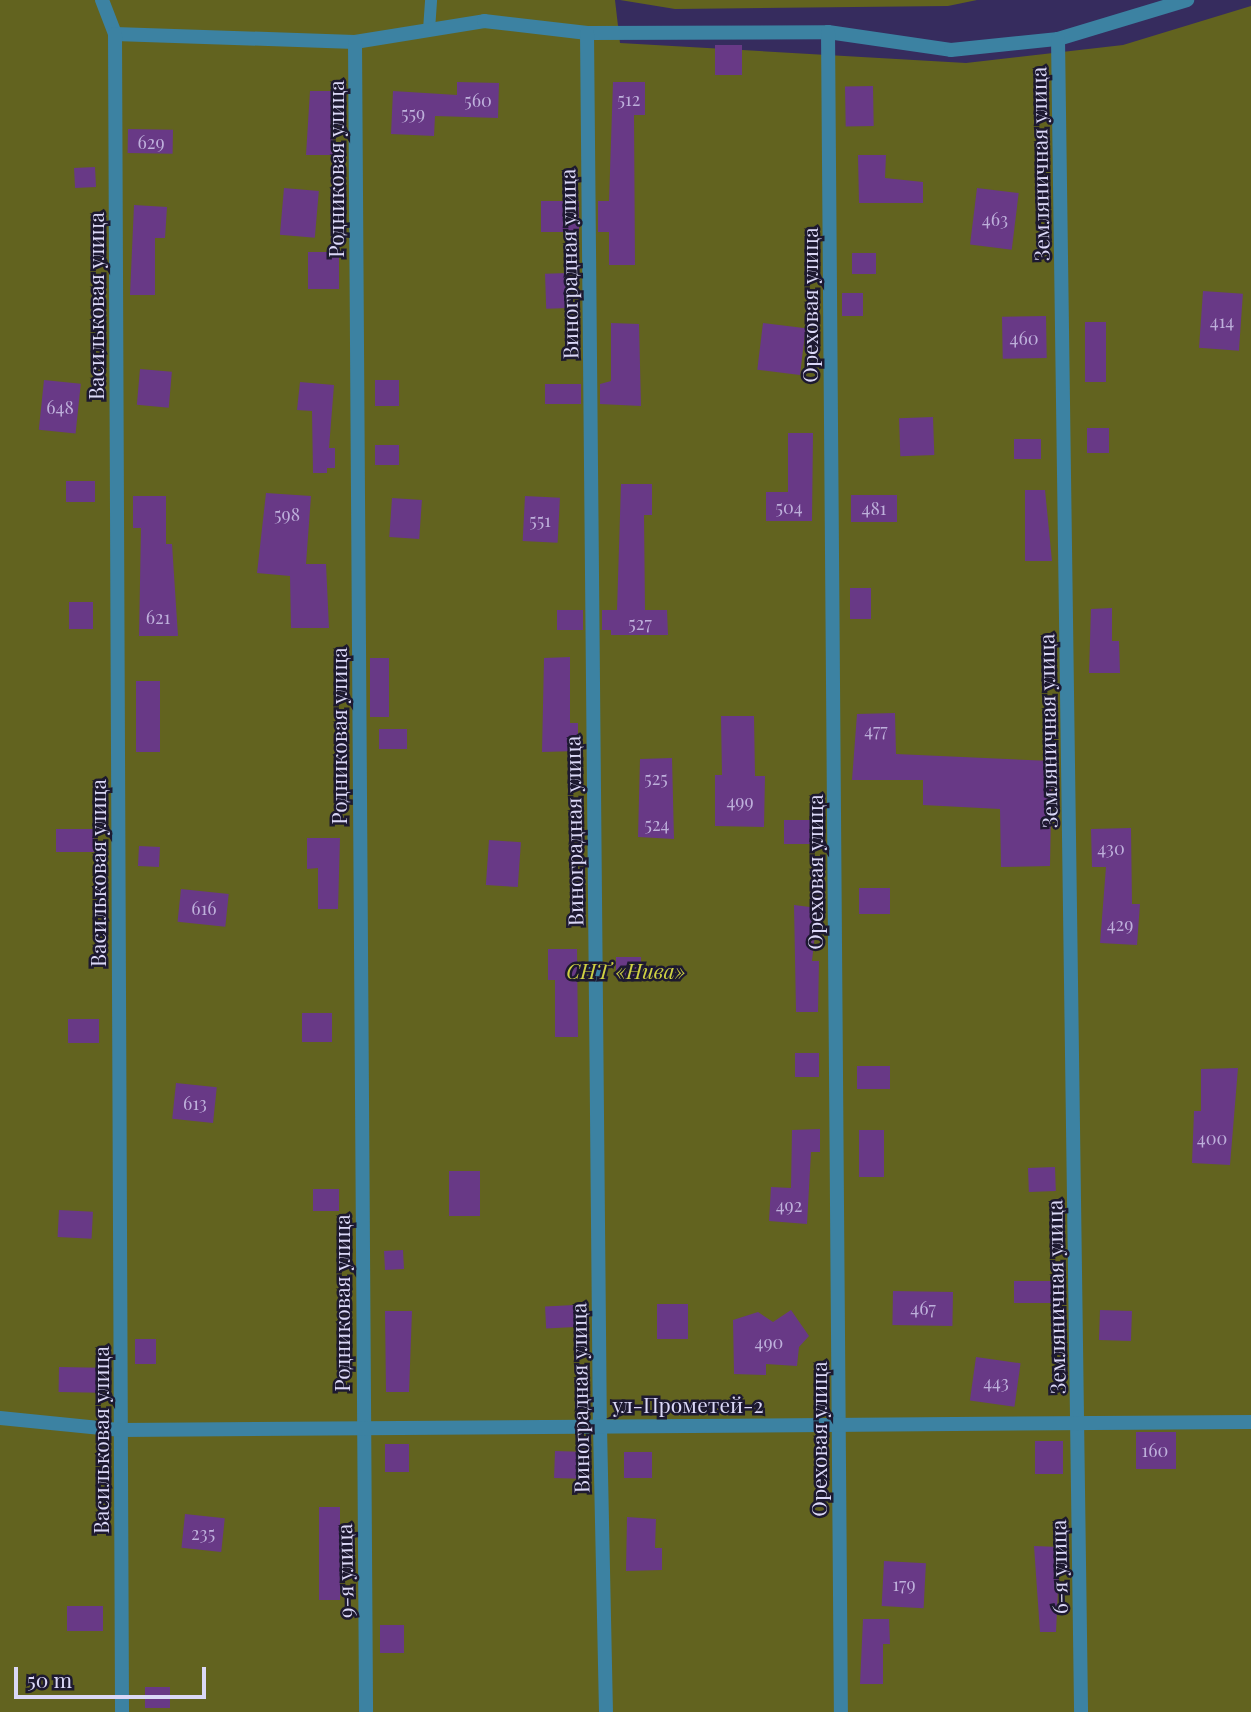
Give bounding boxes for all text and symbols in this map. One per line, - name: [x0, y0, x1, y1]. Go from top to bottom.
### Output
- street label: Земляничная улица: [1025, 67, 1053, 261]
- street label: Родниковая улица: [322, 80, 348, 258]
- house number: 512: [618, 88, 640, 110]
- house number: 560: [464, 89, 492, 111]
- house number: 559: [401, 102, 425, 124]
- house number: 629: [137, 131, 165, 153]
- street label: Виноградная улица: [554, 169, 582, 359]
- house number: 463: [982, 208, 1008, 230]
- street label: Васильковая улица: [82, 212, 108, 400]
- street label: Ореховая улица: [796, 227, 822, 383]
- house number: 414: [1210, 310, 1234, 332]
- house number: 460: [1010, 327, 1038, 349]
- house number: 648: [46, 396, 74, 418]
- house number: 504: [775, 496, 803, 518]
- house number: 481: [862, 497, 886, 519]
- house number: 598: [274, 503, 300, 525]
- house number: 551: [529, 509, 551, 531]
- house number: 621: [146, 606, 170, 628]
- house number: 527: [628, 612, 652, 634]
- street label: Земляничная улица: [1033, 634, 1061, 828]
- street label: Родниковая улица: [325, 647, 351, 825]
- house number: 477: [864, 719, 888, 741]
- street label: Виноградная улица: [559, 736, 587, 926]
- house number: 525: [644, 767, 668, 789]
- street label: Васильковая улица: [84, 779, 110, 967]
- house number: 499: [726, 790, 754, 812]
- street label: Ореховая улица: [801, 794, 827, 950]
- house number: 524: [645, 813, 669, 835]
- house number: 430: [1097, 837, 1125, 859]
- house number: 616: [191, 897, 217, 919]
- house number: 429: [1107, 913, 1133, 935]
- park label: СНТ «Нива»: [566, 957, 686, 983]
- house number: 613: [183, 1092, 207, 1114]
- house number: 400: [1197, 1127, 1227, 1149]
- house number: 492: [776, 1194, 802, 1216]
- street label: Земляничная улица: [1041, 1200, 1069, 1394]
- street label: Родниковая улица: [328, 1214, 354, 1392]
- house number: 467: [910, 1297, 936, 1319]
- street label: Виноградная улица: [565, 1303, 593, 1493]
- house number: 490: [755, 1331, 783, 1353]
- street label: Васильковая улица: [87, 1346, 113, 1534]
- street label: Ореховая улица: [805, 1361, 831, 1517]
- house number: 443: [983, 1371, 1009, 1393]
- street label: ул-Прометей-2: [613, 1391, 763, 1417]
- house number: 160: [1142, 1439, 1168, 1461]
- street label: 6-я улица: [1045, 1520, 1071, 1614]
- house number: 235: [191, 1522, 215, 1544]
- street label: 9-я улица: [331, 1524, 357, 1618]
- house number: 179: [892, 1573, 916, 1595]
- scale bar: [18, 1652, 210, 1696]
- text: 50 m: [27, 1665, 72, 1693]

